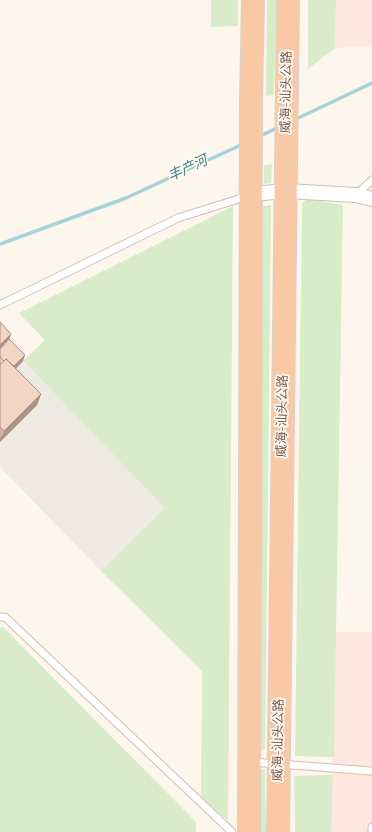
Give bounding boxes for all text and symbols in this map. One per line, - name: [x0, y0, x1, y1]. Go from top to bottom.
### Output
- street label: 威海-汕头公路: [278, 50, 296, 134]
- water label: 丰产河: [165, 153, 211, 185]
- street label: 威海-汕头公路: [274, 374, 292, 458]
- street label: 威海-汕头公路: [270, 698, 288, 782]

